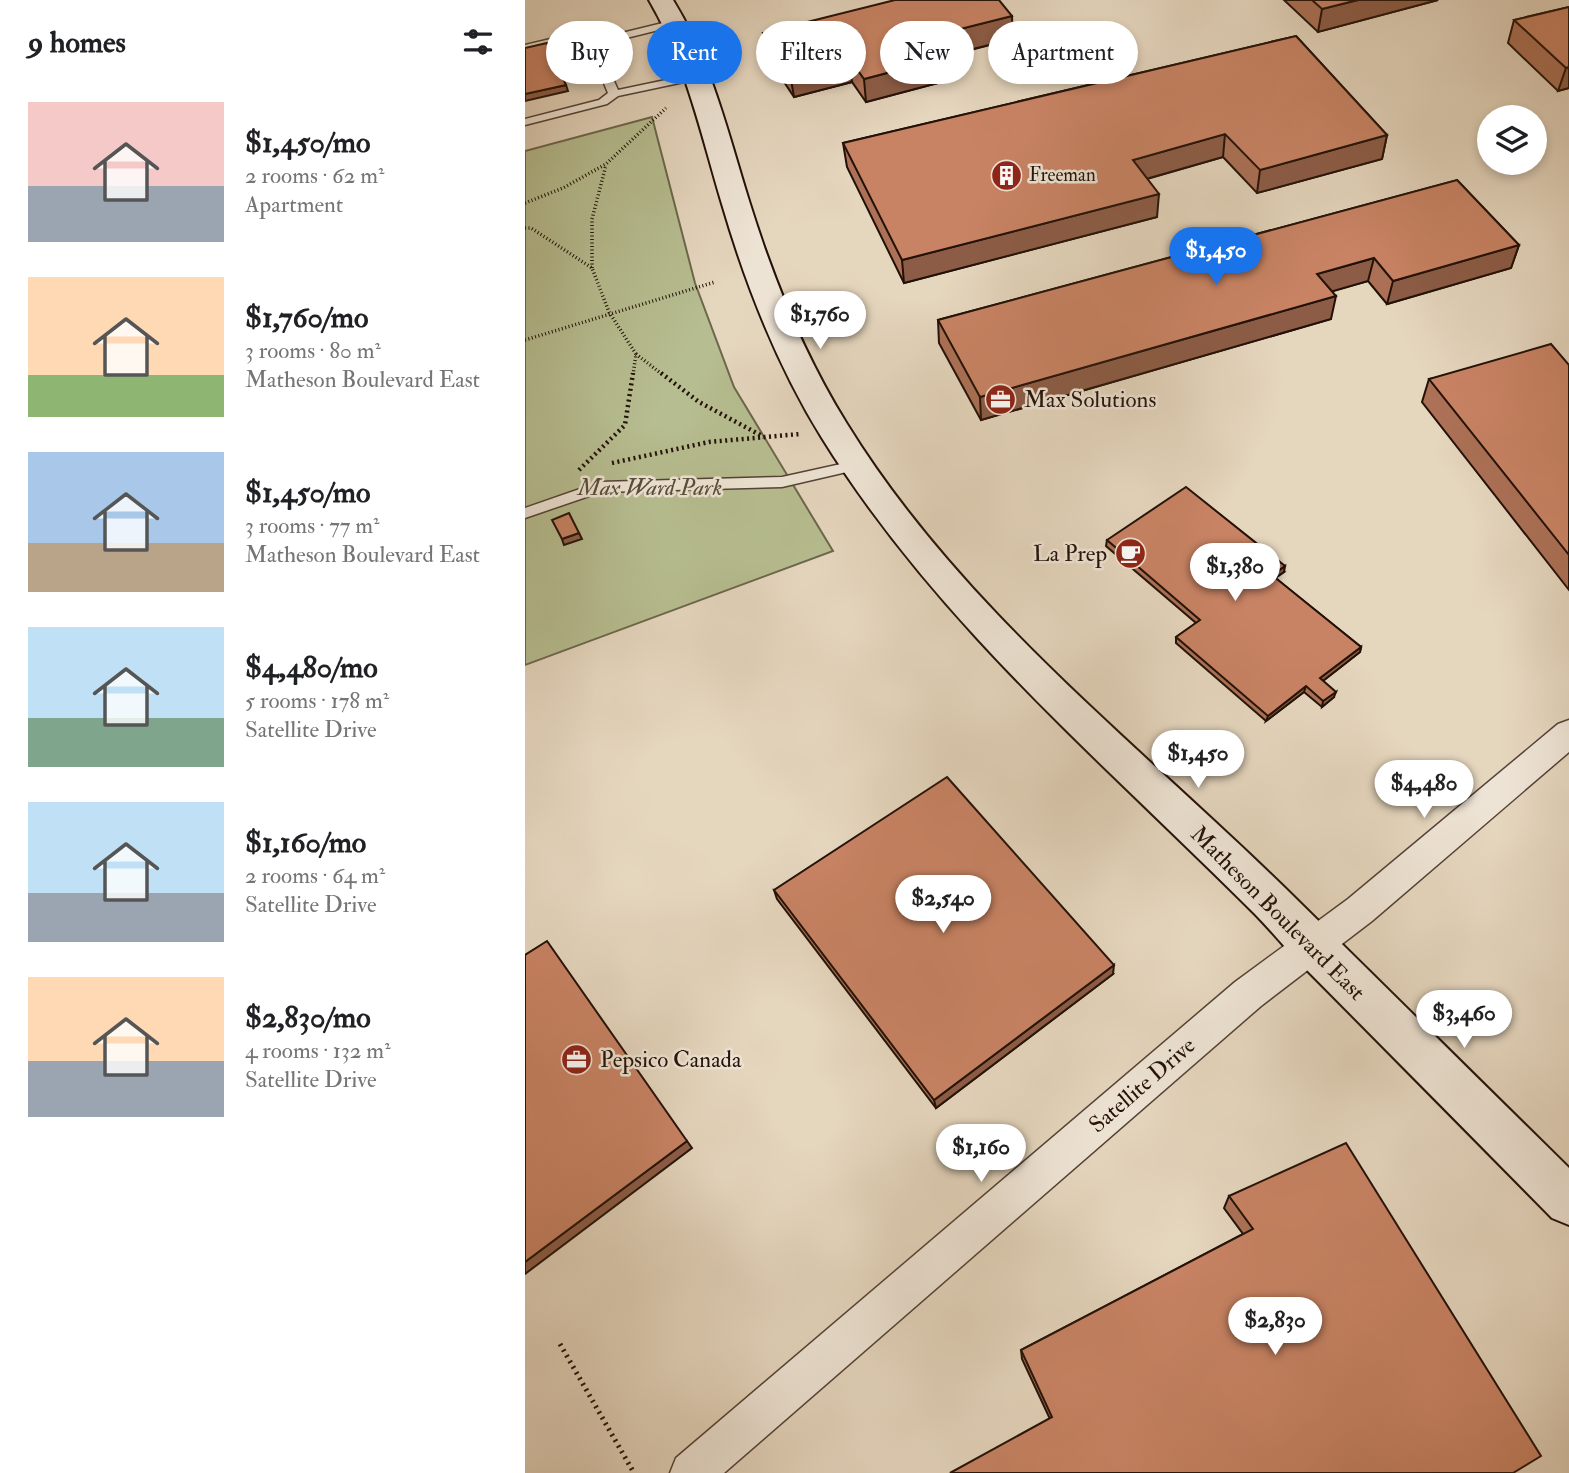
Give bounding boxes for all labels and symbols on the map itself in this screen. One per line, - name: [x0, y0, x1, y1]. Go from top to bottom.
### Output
- building icon: Freeman: [989, 158, 1023, 192]
- place label: Freeman: [1029, 163, 1096, 187]
- pin: $1,450: [1159, 228, 1273, 287]
- pin: $1,760: [763, 292, 877, 351]
- office icon: Max Solutions: [984, 382, 1018, 416]
- place label: Max Solutions: [1024, 385, 1156, 414]
- park label: Max Ward Park: [576, 473, 722, 502]
- cafe icon: La Prep: [1113, 536, 1147, 570]
- place label: La Prep: [1033, 539, 1107, 569]
- pin: $1,380: [1178, 544, 1292, 603]
- pin: $1,450: [1141, 730, 1255, 790]
- pin: $4,480: [1367, 760, 1481, 820]
- street label: Matheson Boulevard East: [1185, 820, 1371, 1006]
- pin: $2,540: [886, 876, 1000, 935]
- pin: $3,460: [1407, 990, 1521, 1050]
- street label: Satellite Drive: [1083, 1031, 1201, 1139]
- office icon: Pepsico Canada: [560, 1042, 594, 1076]
- place label: Pepsico Canada: [600, 1045, 742, 1075]
- pin: $1,160: [924, 1124, 1038, 1184]
- pin: $2,830: [1218, 1298, 1332, 1357]

